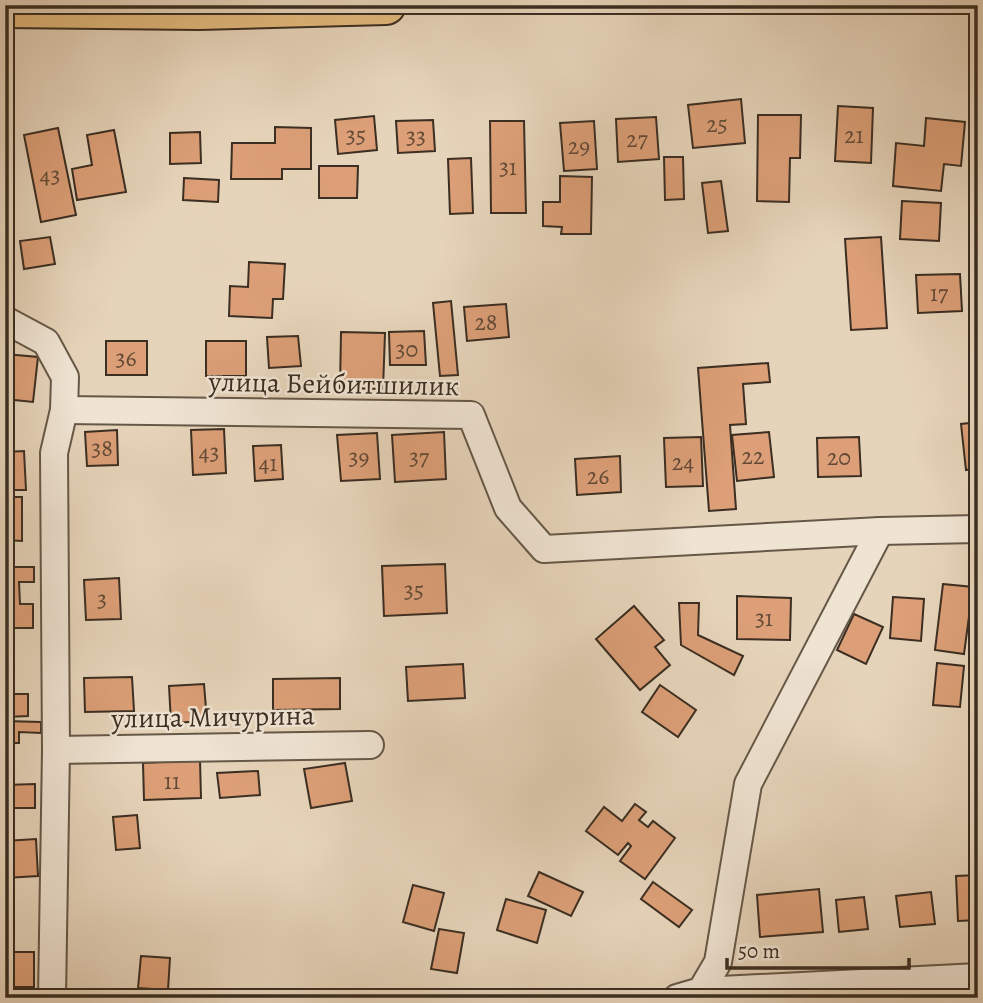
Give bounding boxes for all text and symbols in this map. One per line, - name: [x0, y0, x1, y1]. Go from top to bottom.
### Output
- house number: 25: [706, 108, 728, 140]
- house number: 35: [346, 119, 366, 151]
- house number: 21: [844, 119, 864, 151]
- house number: 33: [406, 120, 426, 152]
- house number: 27: [626, 123, 649, 155]
- house number: 29: [568, 130, 590, 162]
- house number: 31: [499, 151, 517, 183]
- house number: 43: [40, 159, 60, 191]
- house number: 17: [930, 277, 949, 309]
- house number: 28: [474, 306, 498, 338]
- house number: 30: [396, 333, 418, 365]
- house number: 36: [115, 342, 137, 374]
- street label: улица Бейбитшилик: [207, 363, 460, 405]
- house number: 38: [91, 432, 113, 464]
- house number: 43: [199, 436, 219, 468]
- house number: 22: [742, 440, 764, 472]
- house number: 39: [349, 441, 369, 473]
- house number: 37: [409, 441, 430, 473]
- house number: 20: [827, 441, 851, 473]
- house number: 24: [672, 446, 694, 478]
- house number: 41: [258, 447, 278, 479]
- house number: 26: [587, 460, 609, 492]
- house number: 35: [404, 574, 424, 606]
- house number: 3: [97, 583, 107, 615]
- house number: 31: [755, 602, 773, 634]
- street label: улица Мичурина: [110, 696, 315, 738]
- house number: 11: [164, 765, 180, 797]
- scale bar: [727, 926, 909, 970]
- text: 50 m: [738, 937, 780, 965]

